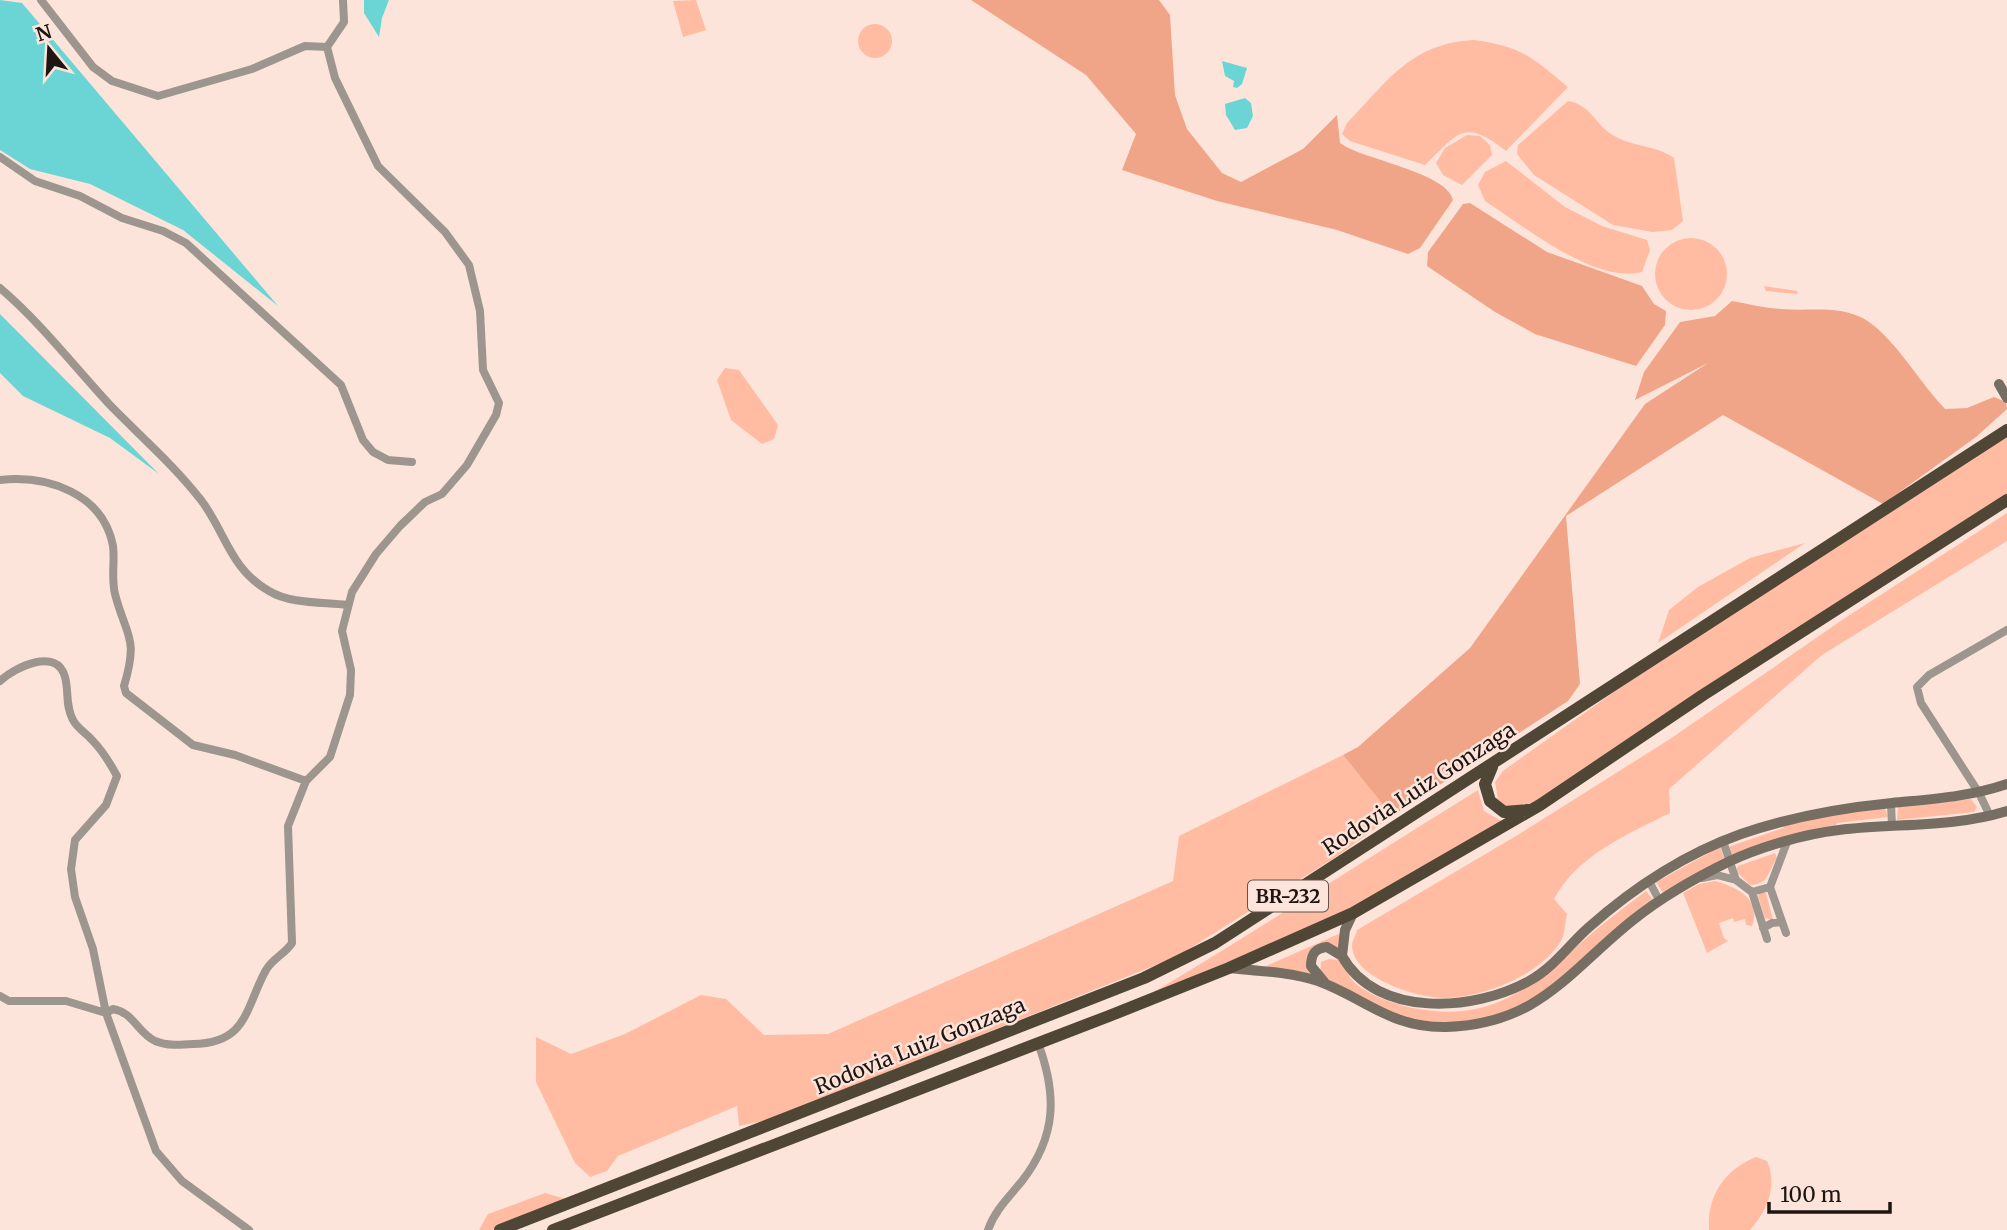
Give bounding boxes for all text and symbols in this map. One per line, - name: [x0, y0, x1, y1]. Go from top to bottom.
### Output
- north arrow: [14, 14, 84, 84]
- text: N: [33, 19, 55, 47]
- street label: Rodovia Luiz Gonzaga: [1317, 716, 1520, 861]
- road number: BR-232: [1248, 880, 1328, 912]
- street label: Rodovia Luiz Gonzaga: [810, 991, 1029, 1100]
- scale bar: [1769, 1170, 1890, 1214]
- text: 100 m: [1780, 1181, 1842, 1208]

